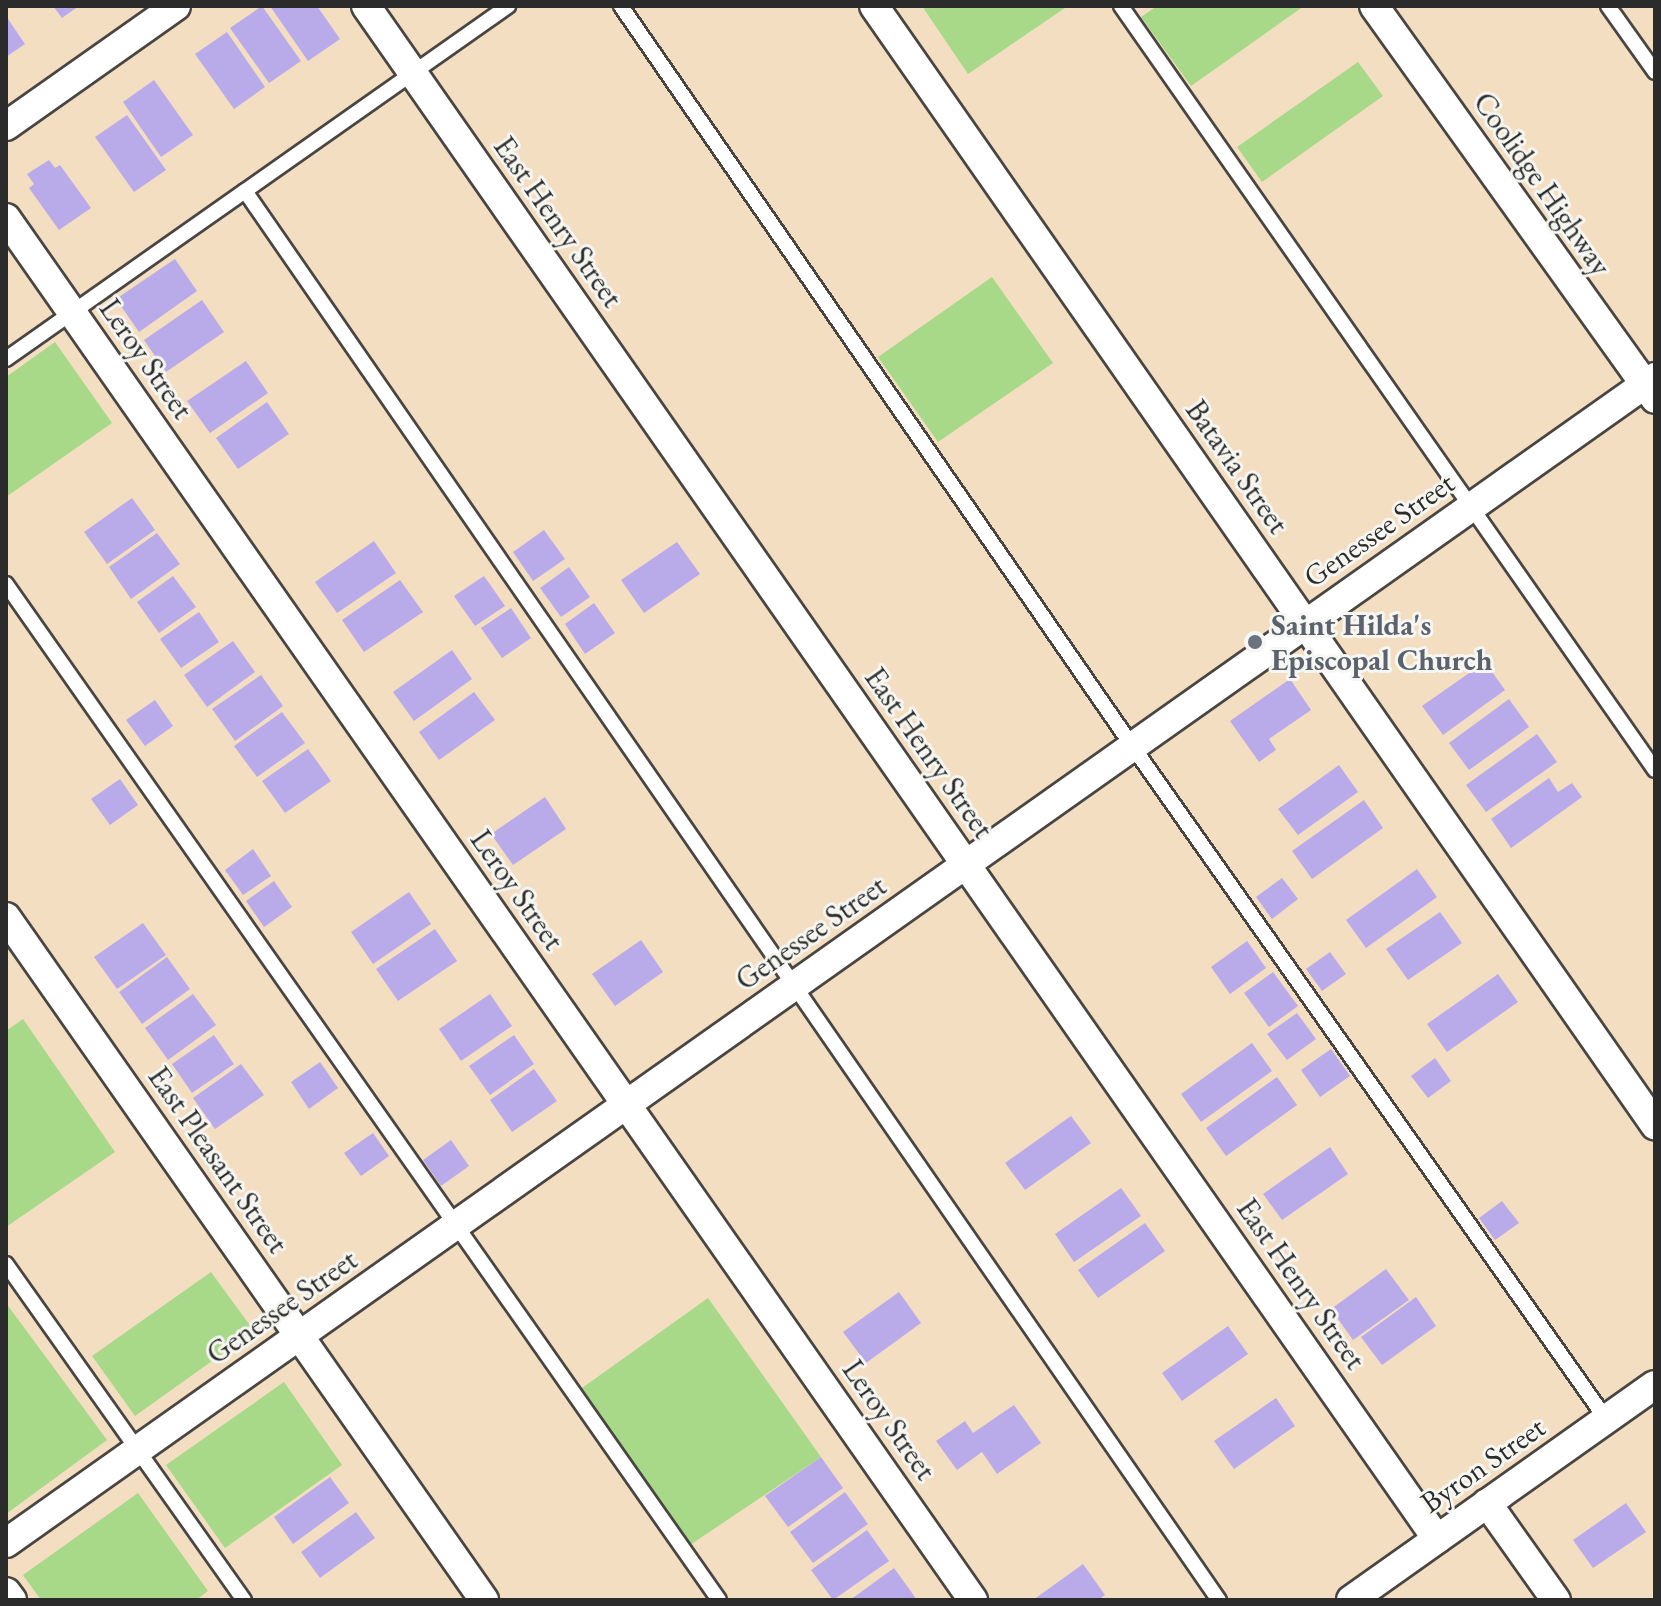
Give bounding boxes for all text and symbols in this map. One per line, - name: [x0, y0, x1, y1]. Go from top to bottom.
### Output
- street label: Coolidge Highway: [1465, 85, 1619, 283]
- street label: East Henry Street: [486, 130, 630, 314]
- street label: Leroy Street: [92, 292, 200, 426]
- street label: Batavia Street: [1178, 393, 1296, 541]
- street label: Genessee Street: [1297, 465, 1461, 595]
- place label: Saint Hilda's Episcopal Church: [1271, 607, 1492, 678]
- marker: Saint Hilda's Episcopal Church: [1246, 633, 1264, 651]
- street label: East Henry Street: [857, 661, 1001, 845]
- street label: Leroy Street: [463, 823, 571, 957]
- street label: Genessee Street: [729, 868, 893, 998]
- street label: East Pleasant Street: [140, 1060, 296, 1260]
- street label: East Henry Street: [1229, 1192, 1373, 1376]
- street label: Genessee Street: [200, 1242, 364, 1372]
- street label: Leroy Street: [835, 1353, 943, 1487]
- street label: Byron Street: [1414, 1409, 1552, 1521]

